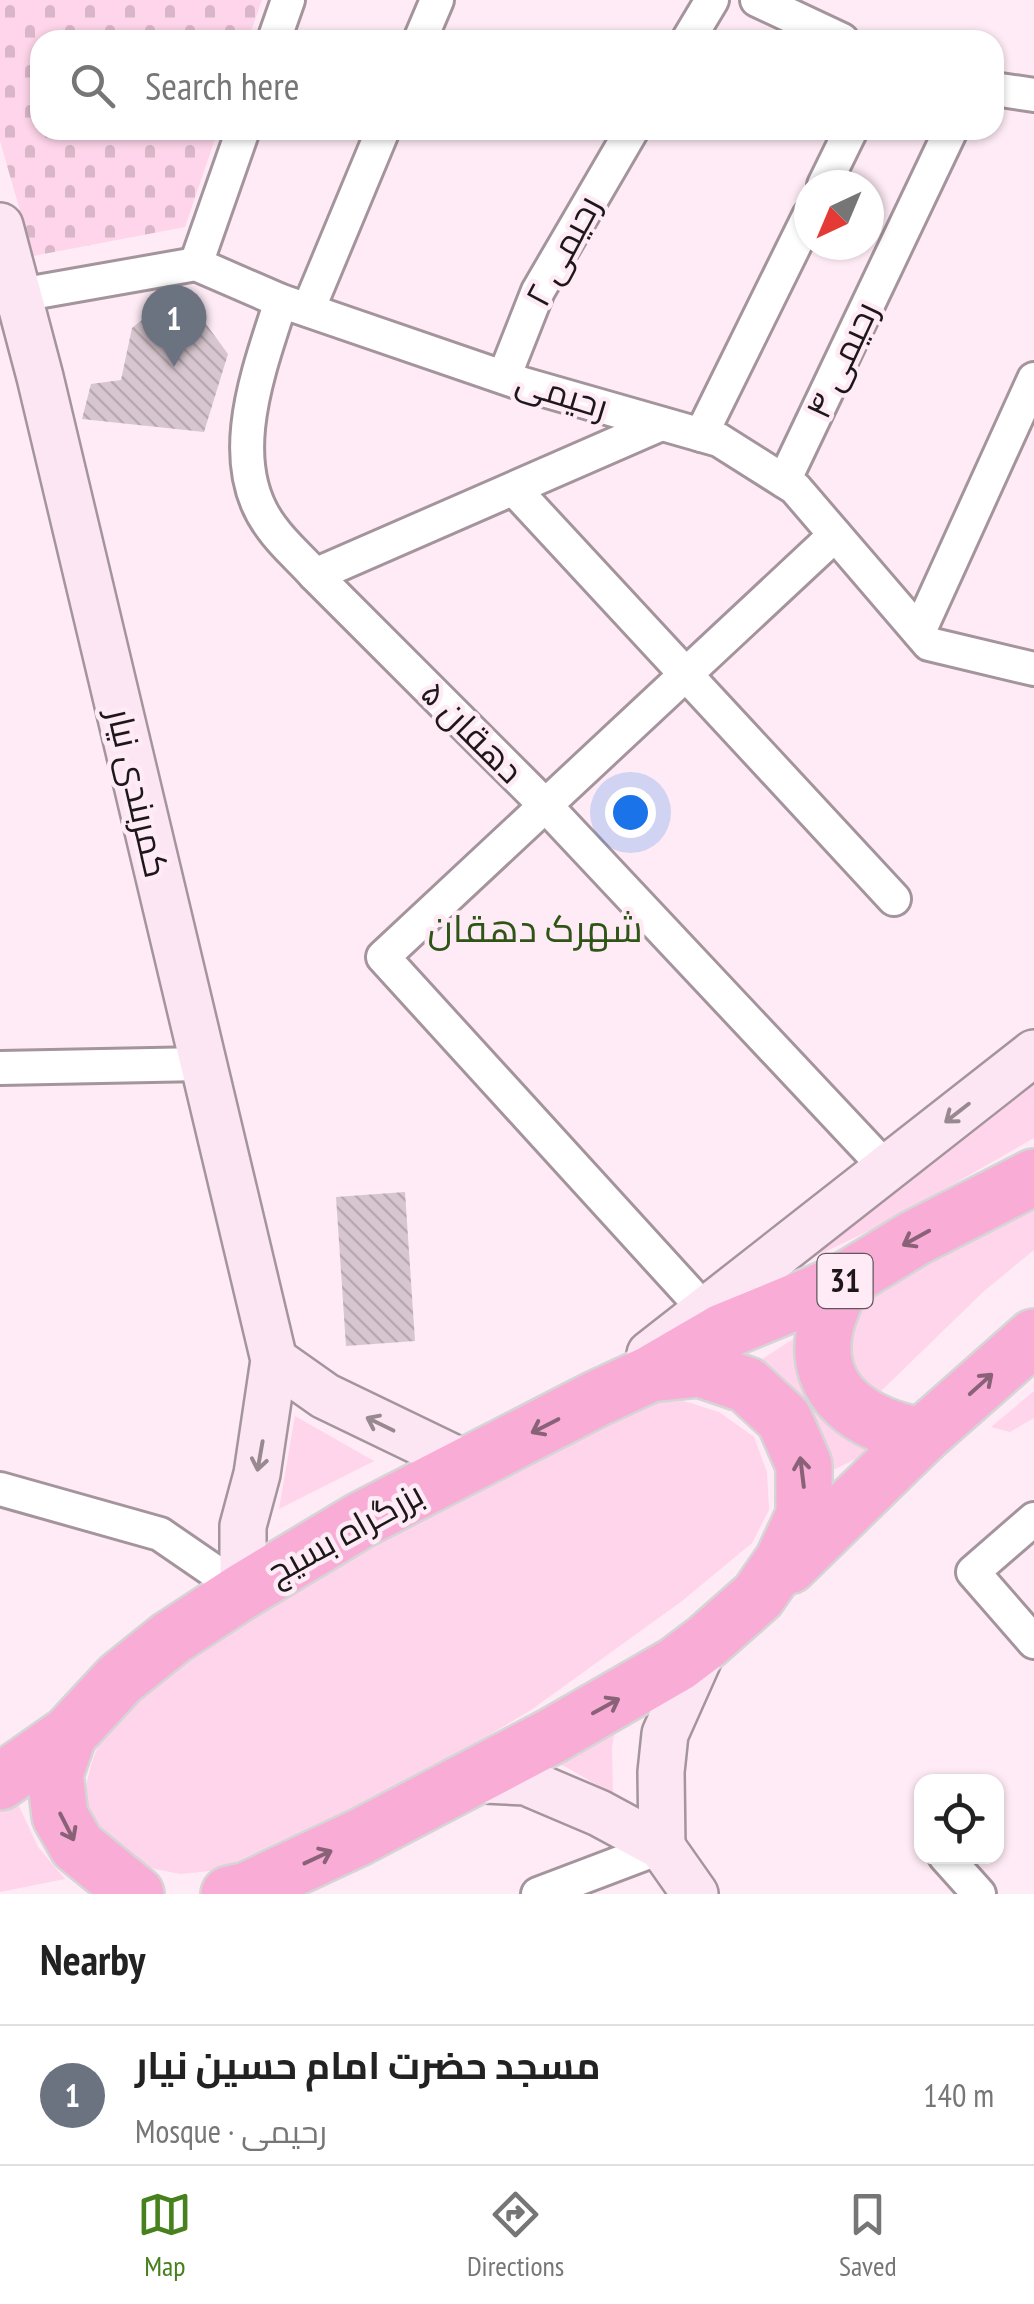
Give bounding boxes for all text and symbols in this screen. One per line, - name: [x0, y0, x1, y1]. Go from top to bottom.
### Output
- search box: [30, 30, 1004, 140]
- icon: search: [65, 58, 120, 113]
- text: Search here: [145, 61, 299, 110]
- north arrow: [794, 170, 884, 260]
- street label: رحیمی ۲: [514, 187, 610, 314]
- pin: 1: [142, 284, 206, 367]
- street label: رحیمی ۴: [794, 294, 888, 426]
- street label: رحیمی: [511, 357, 614, 429]
- street label: دهقان ۵: [411, 670, 534, 793]
- street label: کمربندی نیار: [97, 702, 181, 882]
- your location: [605, 787, 656, 838]
- district label: شهرک دهقان: [427, 903, 643, 952]
- one-way arrow: [944, 1102, 971, 1123]
- one-way arrow: [902, 1228, 932, 1248]
- road number: 31: [818, 1254, 872, 1308]
- one-way arrow: [968, 1373, 993, 1396]
- one-way arrow: [365, 1414, 395, 1433]
- one-way arrow: [530, 1416, 560, 1436]
- one-way arrow: [250, 1440, 269, 1472]
- one-way arrow: [792, 1456, 811, 1489]
- street label: بزرگراه بسیج: [258, 1470, 431, 1595]
- one-way arrow: [591, 1695, 620, 1715]
- map controls: [914, 1774, 1004, 1864]
- button: locate: [914, 1774, 1004, 1864]
- one-way arrow: [59, 1811, 78, 1841]
- one-way arrow: [302, 1846, 332, 1865]
- text: Nearby: [40, 1932, 145, 1987]
- text: مسجد حضرت امام حسین نیار: [135, 2040, 601, 2089]
- text: 1: [65, 2074, 80, 2116]
- text: 140 m: [923, 2074, 994, 2116]
- text: Mosque · رحیمی: [135, 2110, 327, 2152]
- tab: Map: [137, 2187, 192, 2284]
- tab: Directions: [467, 2187, 564, 2284]
- tab: Saved: [839, 2187, 897, 2284]

